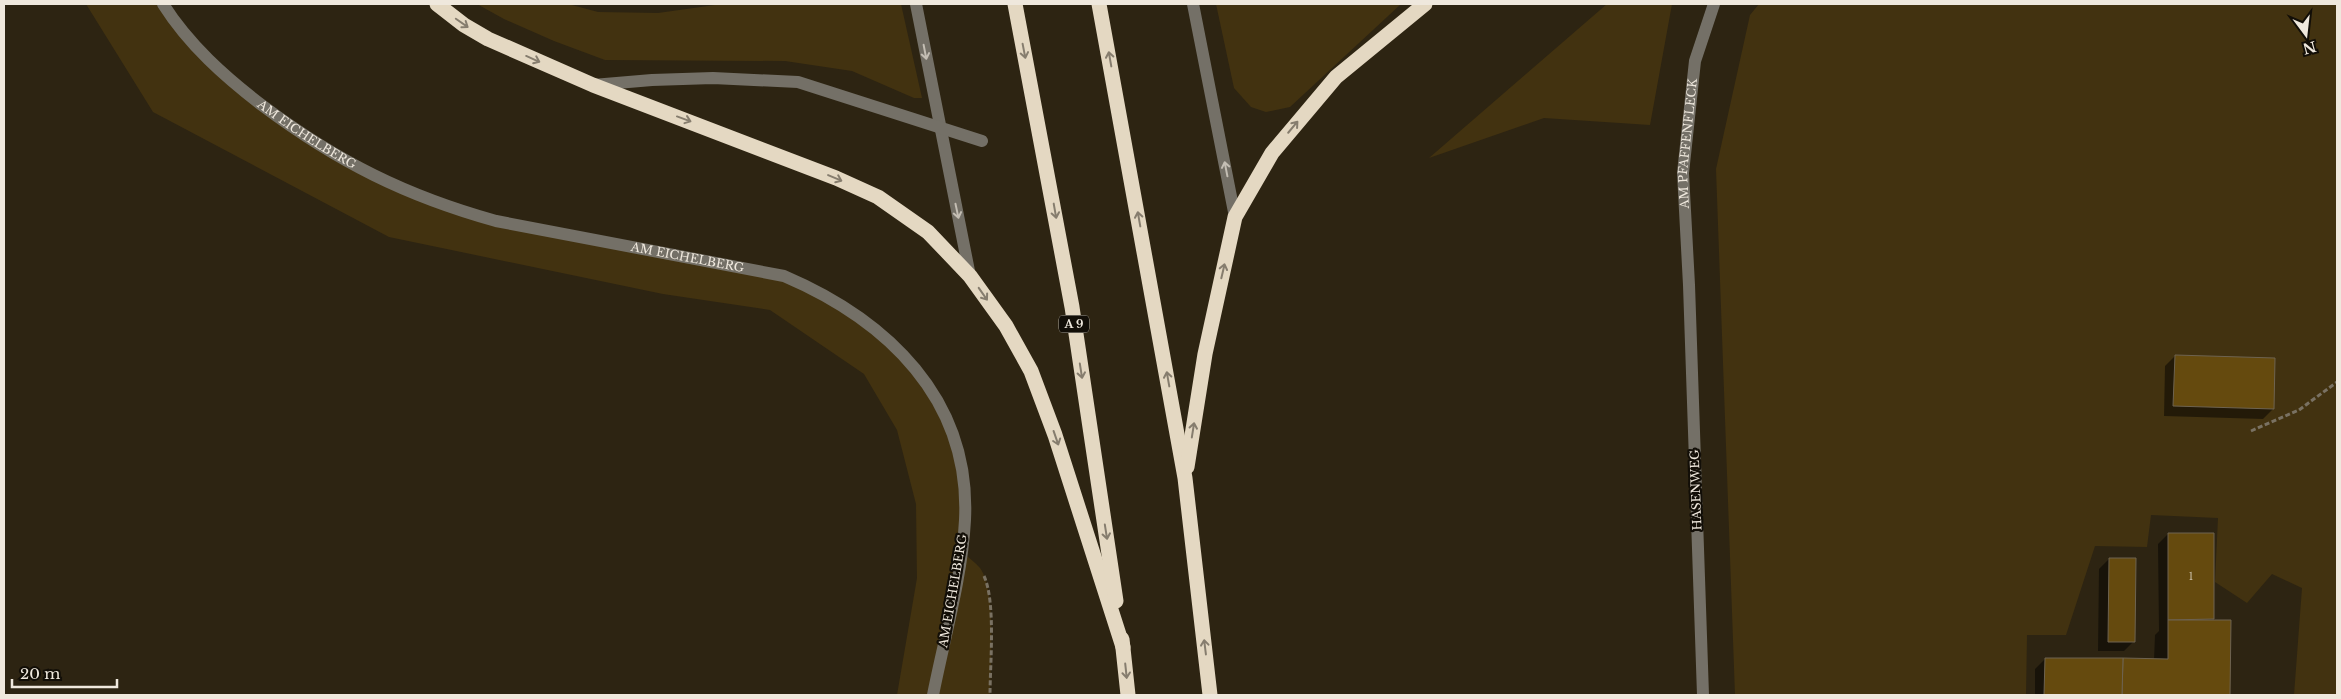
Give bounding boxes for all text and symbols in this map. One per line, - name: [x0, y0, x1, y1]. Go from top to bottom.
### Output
- north arrow: [2281, 10, 2331, 60]
- one-way arrow: [455, 18, 469, 28]
- text: N: [2301, 37, 2318, 58]
- one-way arrow: [921, 43, 931, 59]
- one-way arrow: [1020, 43, 1030, 59]
- one-way arrow: [1104, 51, 1114, 67]
- one-way arrow: [525, 54, 540, 64]
- street label: AM PFAFFENFLECK: [1675, 77, 1700, 210]
- street label: AM EICHELBERG: [254, 96, 360, 172]
- one-way arrow: [676, 115, 691, 124]
- one-way arrow: [1288, 121, 1299, 134]
- one-way arrow: [1220, 162, 1230, 178]
- one-way arrow: [827, 173, 842, 183]
- one-way arrow: [953, 203, 962, 219]
- one-way arrow: [1050, 203, 1060, 219]
- one-way arrow: [1134, 211, 1143, 227]
- street label: AM EICHELBERG: [629, 239, 746, 275]
- one-way arrow: [1219, 263, 1228, 279]
- one-way arrow: [978, 287, 988, 301]
- road number: A 9: [1059, 316, 1089, 332]
- one-way arrow: [1077, 363, 1087, 379]
- one-way arrow: [1162, 371, 1172, 387]
- one-way arrow: [1188, 423, 1198, 439]
- one-way arrow: [1052, 430, 1061, 445]
- street label: HASENWEG: [1687, 449, 1704, 531]
- one-way arrow: [1101, 524, 1111, 540]
- street label: AM EICHELBERG: [935, 532, 970, 650]
- house number: 1: [2189, 570, 2193, 583]
- one-way arrow: [1200, 639, 1210, 655]
- scale bar: [12, 656, 118, 688]
- one-way arrow: [1121, 663, 1131, 679]
- text: 20 m: [20, 664, 60, 683]

